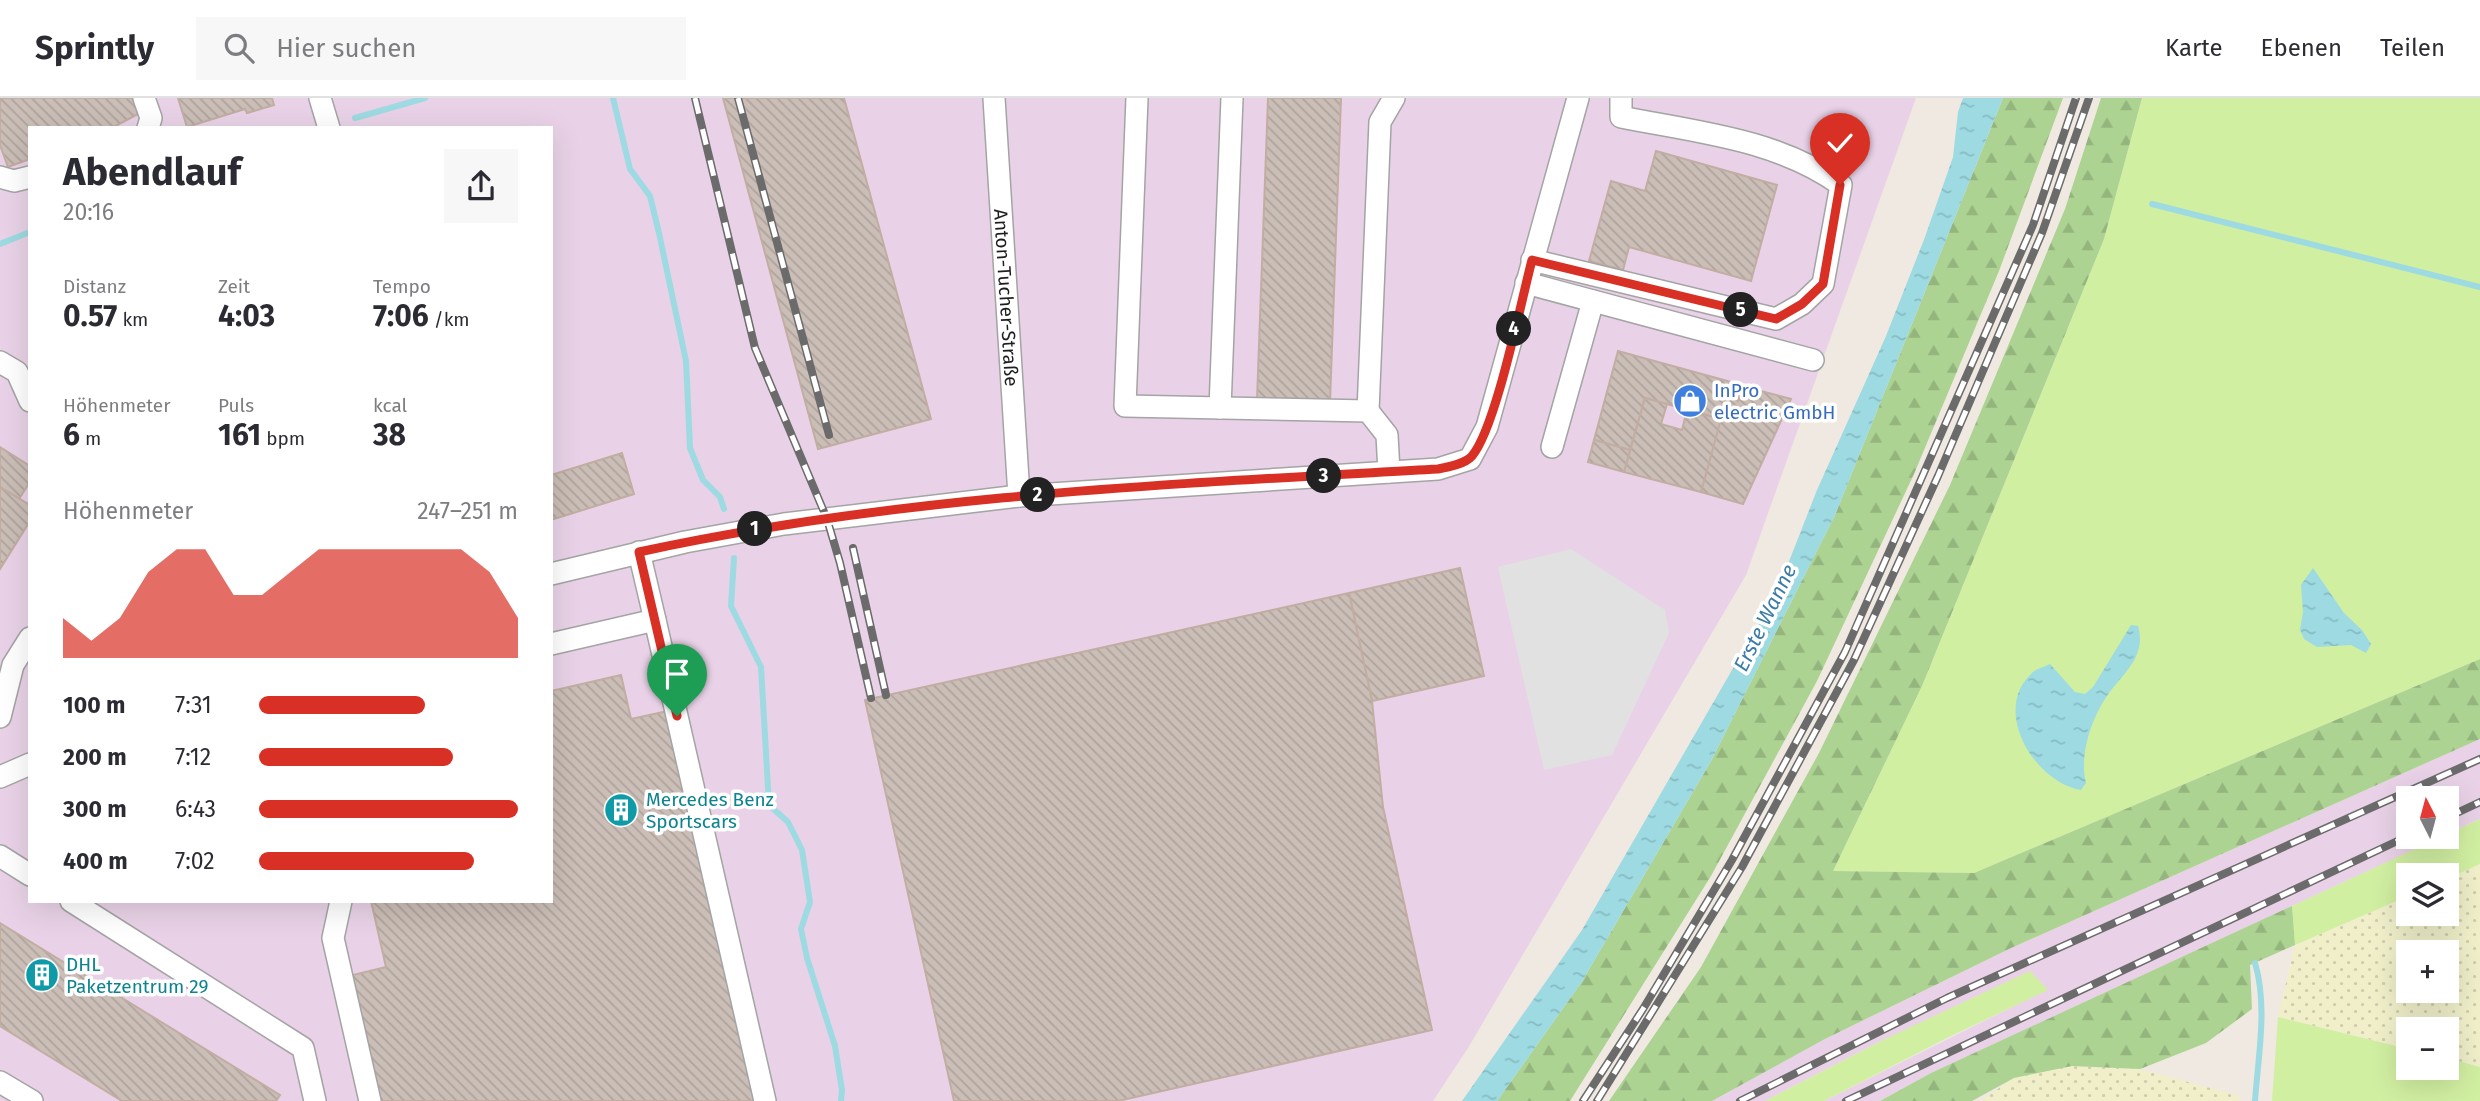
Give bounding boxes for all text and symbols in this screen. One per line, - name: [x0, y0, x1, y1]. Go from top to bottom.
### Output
- search box: [196, 17, 686, 80]
- text: Sprintly: [35, 28, 154, 68]
- icon: search: [220, 29, 258, 67]
- text: Hier suchen: [276, 33, 417, 64]
- text: Karte: [2165, 34, 2223, 62]
- text: Ebenen: [2261, 34, 2342, 62]
- text: Teilen: [2380, 34, 2445, 62]
- pin: [1810, 113, 1870, 185]
- icon: check: [1821, 124, 1859, 162]
- text: Abendlauf: [63, 149, 241, 195]
- button: share: [444, 149, 518, 223]
- text: 20:16: [63, 198, 114, 226]
- street label: Anton-Tucher-Straße: [989, 208, 1024, 387]
- text: Distanz: [63, 275, 126, 298]
- text: Zeit: [218, 275, 250, 298]
- text: Tempo: [373, 275, 431, 298]
- pin: 5: [1724, 292, 1758, 328]
- text: 0.57: [63, 298, 117, 334]
- text: 4:03: [218, 298, 275, 334]
- text: 7:06: [373, 298, 429, 334]
- text: 5: [1735, 298, 1746, 321]
- text: km: [117, 308, 148, 331]
- text: /km: [429, 308, 470, 331]
- pin: 4: [1496, 312, 1532, 346]
- text: 4: [1508, 317, 1519, 340]
- place label: InPro electric GmbH: [1714, 379, 1835, 424]
- shop icon: InPro electric GmbH: [1671, 382, 1709, 420]
- text: Höhenmeter: [63, 394, 171, 417]
- text: Puls: [218, 394, 254, 417]
- text: kcal: [373, 394, 407, 417]
- text: 6: [63, 417, 80, 453]
- text: 161: [218, 417, 261, 453]
- text: 38: [373, 417, 406, 453]
- text: m: [80, 427, 101, 450]
- text: bpm: [261, 427, 305, 450]
- pin: 3: [1306, 458, 1342, 494]
- text: 3: [1319, 464, 1328, 487]
- pin: 2: [1020, 478, 1056, 512]
- text: 2: [1033, 483, 1042, 506]
- text: Höhenmeter: [63, 497, 193, 525]
- text: 247–251 m: [417, 497, 518, 525]
- pin: 1: [738, 512, 772, 546]
- text: 1: [750, 517, 759, 540]
- water label: Erste Wanne: [1728, 560, 1802, 676]
- pin: [647, 644, 707, 716]
- icon: arrive: [658, 655, 696, 693]
- text: 100 m: [63, 691, 125, 719]
- text: 7:31: [175, 691, 212, 719]
- text: 200 m: [63, 743, 127, 771]
- text: 7:12: [175, 743, 211, 771]
- north arrow: [2396, 786, 2459, 849]
- map controls: [2396, 786, 2459, 1080]
- place label: Mercedes Benz Sportscars: [646, 788, 774, 833]
- building icon: Mercedes Benz Sportscars: [602, 791, 640, 829]
- text: 300 m: [63, 795, 127, 823]
- text: 6:43: [175, 795, 216, 823]
- text: 400 m: [63, 847, 128, 875]
- text: 7:02: [175, 847, 215, 875]
- button: layers: [2396, 863, 2459, 926]
- button: +: [2396, 940, 2459, 1003]
- place label: DHL Paketzentrum 29: [66, 953, 209, 998]
- building icon: DHL Paketzentrum 29: [23, 956, 61, 994]
- button: −: [2396, 1017, 2459, 1080]

